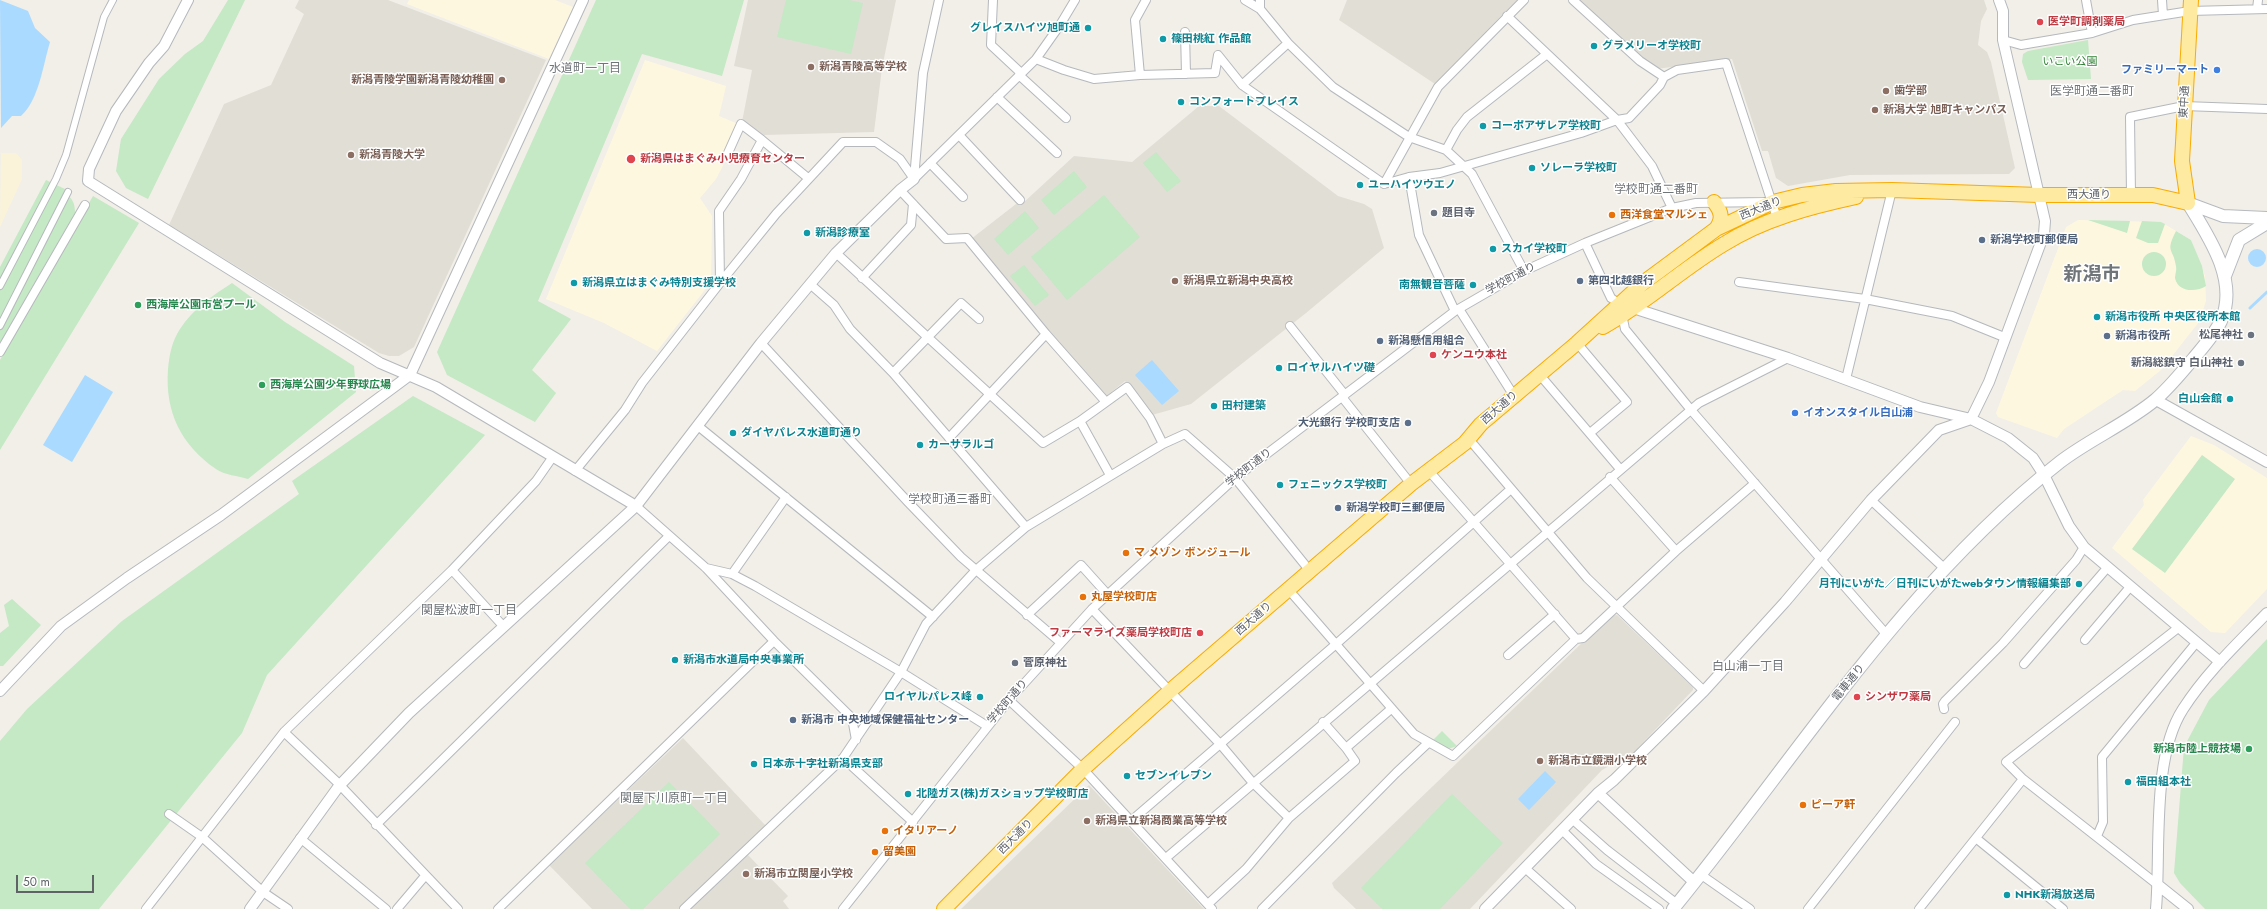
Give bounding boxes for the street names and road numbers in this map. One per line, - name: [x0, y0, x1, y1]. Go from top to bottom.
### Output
- street label: 東中通: [2178, 85, 2192, 119]
- street label: 西大通り: [2067, 188, 2111, 202]
- street label: 西大通り: [1738, 195, 1784, 223]
- street label: 学校町通り: [1484, 260, 1538, 298]
- street label: 西大通り: [1479, 389, 1521, 427]
- street label: 学校町通り: [1223, 446, 1275, 490]
- street label: 西大通り: [1233, 600, 1275, 638]
- street label: 電車通り: [1830, 662, 1868, 704]
- street label: 学校町通り: [985, 677, 1031, 727]
- street label: 西大通り: [996, 817, 1036, 857]

